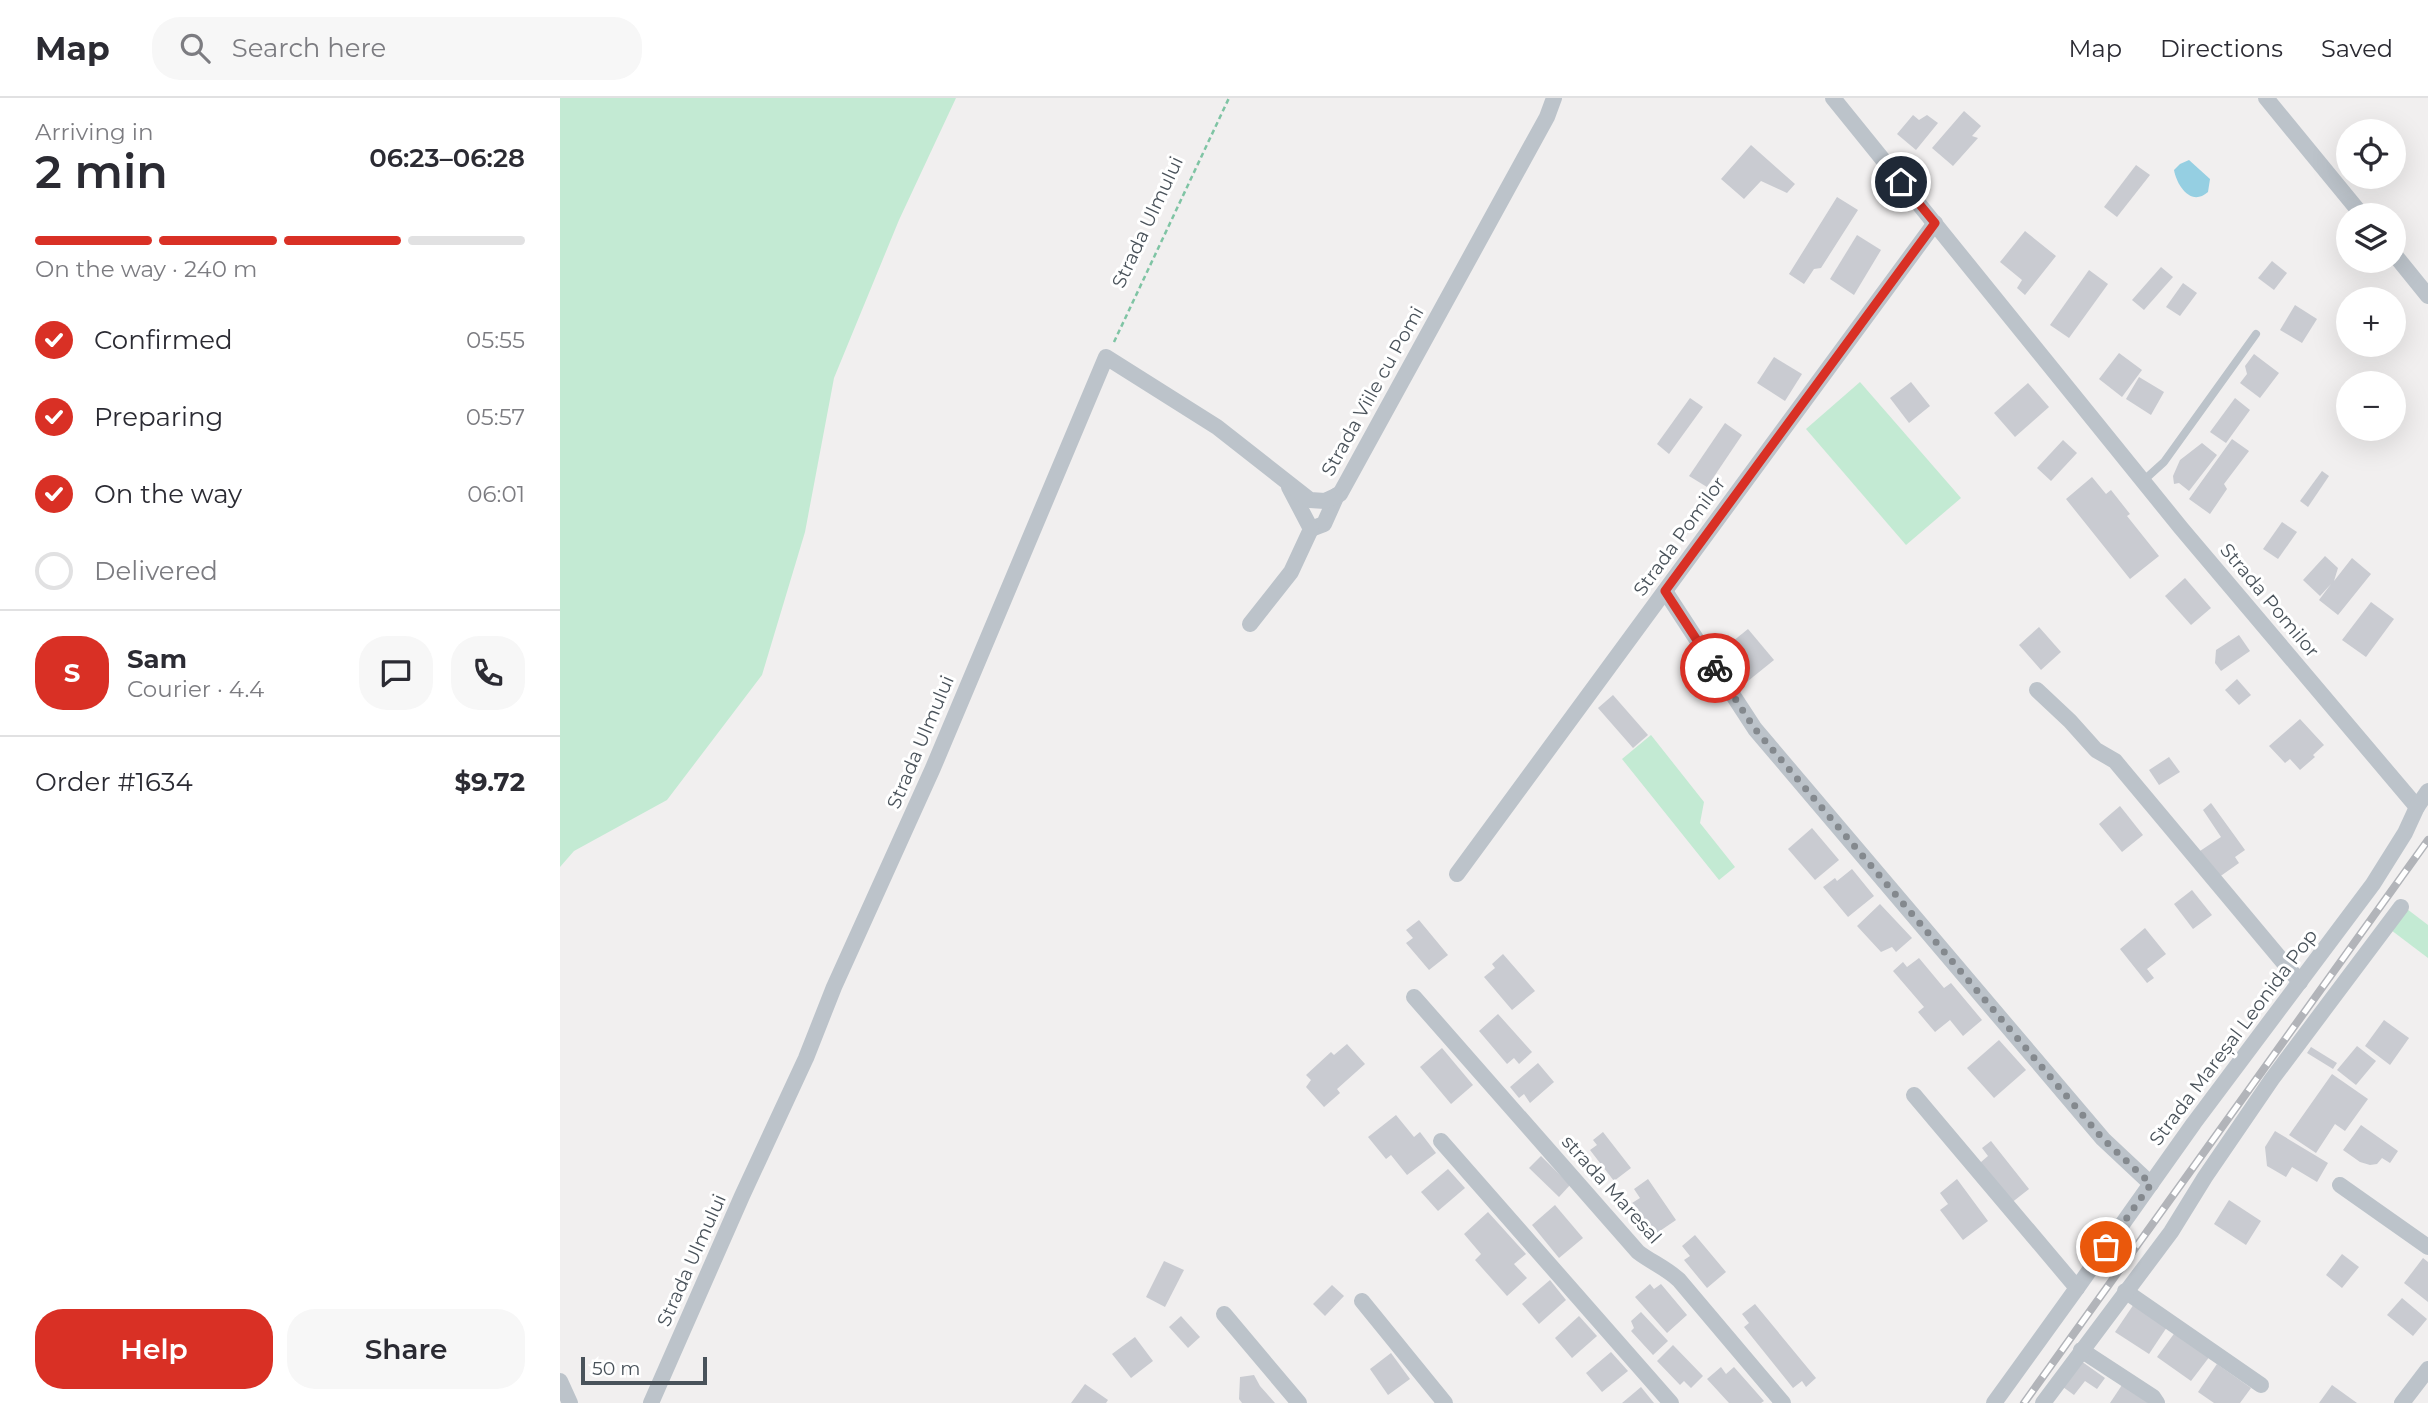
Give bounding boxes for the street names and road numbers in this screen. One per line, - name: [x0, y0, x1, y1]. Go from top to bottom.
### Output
- street label: Strada Ulmului: [1107, 153, 1188, 292]
- street label: Strada Viile cu Pomi: [1316, 302, 1429, 480]
- street label: Strada Pomilor: [1628, 472, 1730, 600]
- street label: Strada Pomilor: [2215, 539, 2324, 662]
- street label: Strada Ulmului: [882, 672, 959, 812]
- street label: Strada Mareșal Leonida Pop: [2144, 924, 2323, 1151]
- street label: strada Maresal: [1557, 1130, 1666, 1248]
- street label: Strada Ulmului: [652, 1190, 731, 1330]

